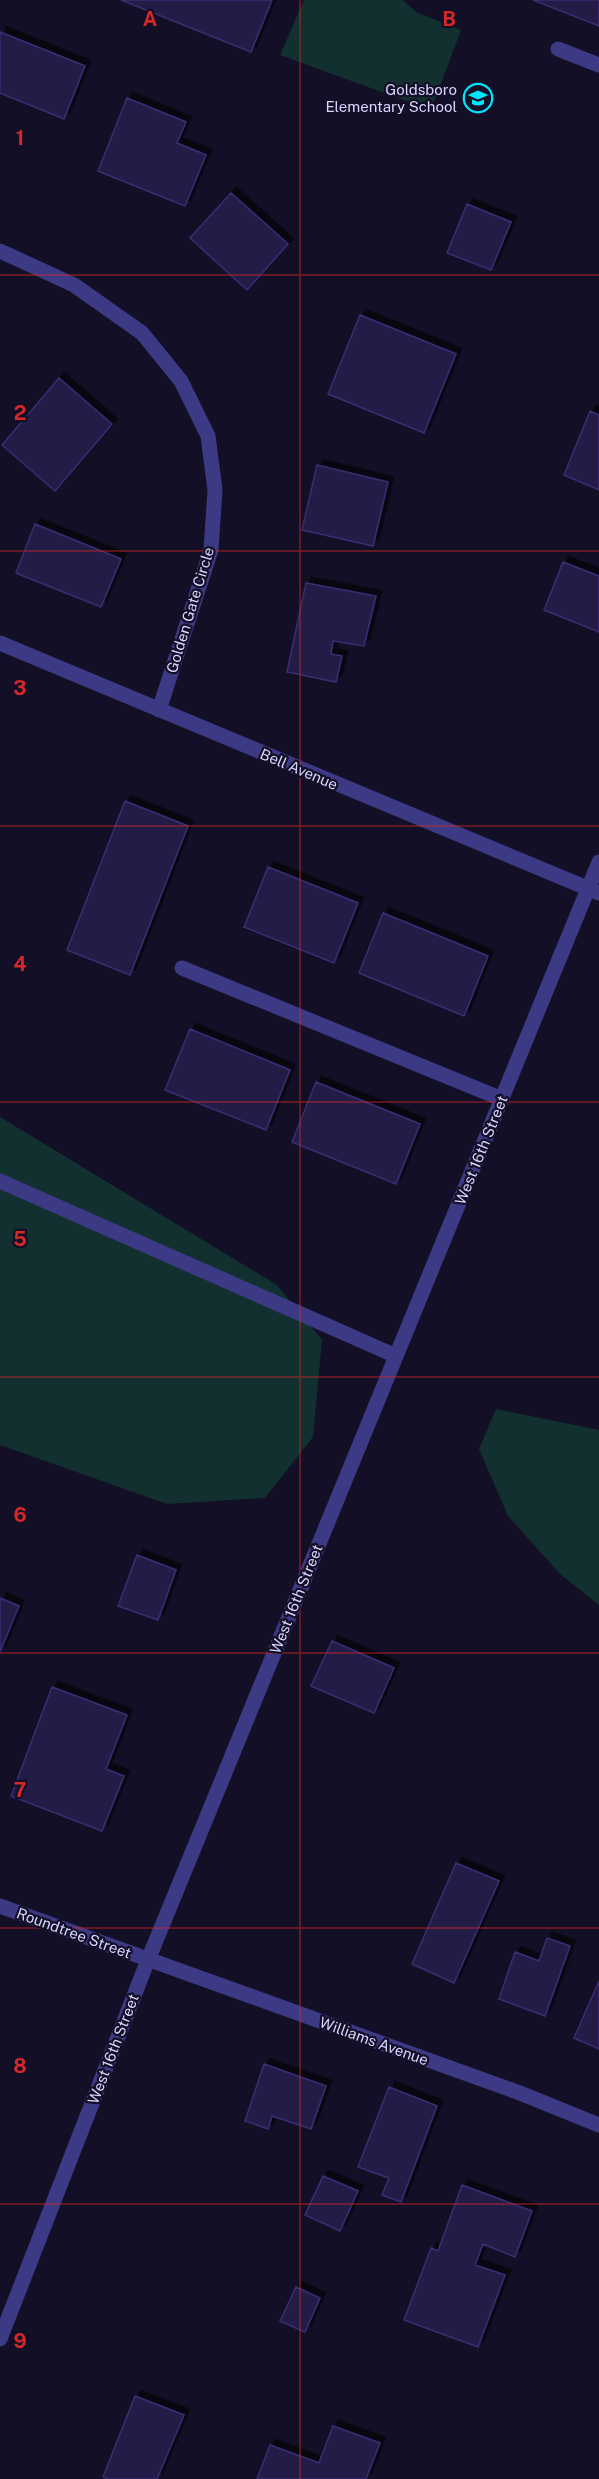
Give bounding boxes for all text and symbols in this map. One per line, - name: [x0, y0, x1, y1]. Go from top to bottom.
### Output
- text: A: [143, 7, 157, 31]
- text: B: [442, 7, 456, 31]
- place label: Goldsboro Elementary School: [325, 81, 457, 115]
- school or university icon: Goldsboro Elementary School: [462, 82, 494, 114]
- text: 1: [16, 126, 24, 150]
- text: 2: [14, 401, 26, 425]
- street label: Golden Gate Circle: [163, 545, 217, 675]
- text: 3: [13, 676, 27, 700]
- street label: Bell Avenue: [258, 745, 340, 793]
- text: 4: [13, 952, 27, 976]
- street label: West 16th Street: [451, 1093, 511, 1207]
- text: 5: [13, 1227, 27, 1251]
- text: 6: [13, 1503, 27, 1527]
- street label: West 16th Street: [266, 1542, 326, 1656]
- text: 7: [14, 1778, 26, 1802]
- street label: Roundtree Street: [14, 1904, 134, 1962]
- street label: West 16th Street: [84, 1991, 142, 2106]
- street label: Williams Avenue: [317, 2013, 431, 2069]
- text: 8: [13, 2054, 27, 2078]
- text: 9: [13, 2329, 27, 2353]

